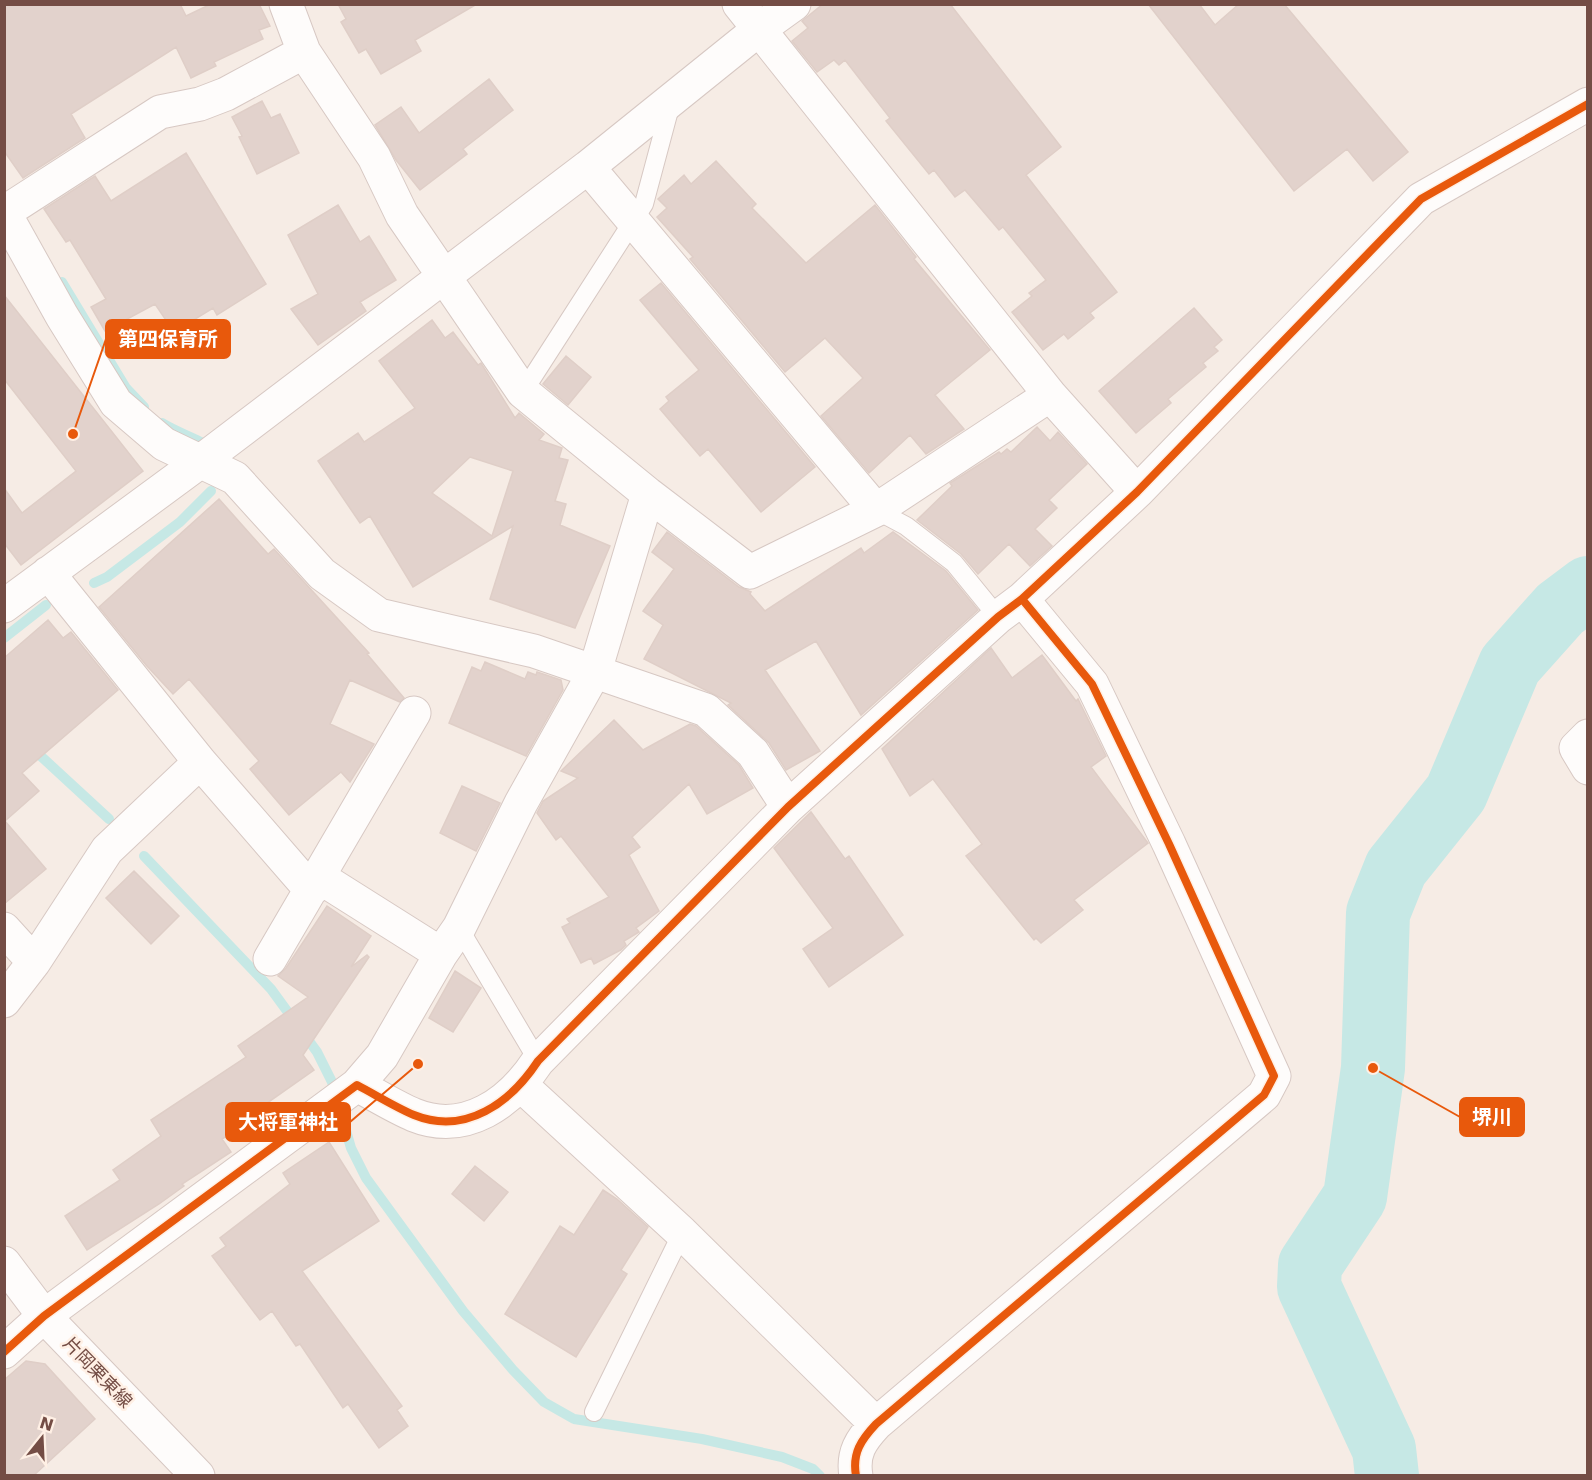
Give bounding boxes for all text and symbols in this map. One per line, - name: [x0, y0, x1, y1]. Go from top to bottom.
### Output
- callout: 第四保育所: [106, 320, 230, 358]
- text: 第四保育所: [118, 327, 218, 351]
- callout: 堺川: [1460, 1098, 1524, 1136]
- callout: 大将軍神社: [226, 1103, 350, 1141]
- text: 堺川: [1472, 1105, 1512, 1129]
- text: 大将軍神社: [238, 1110, 338, 1134]
- street label: 片岡栗東線: [59, 1332, 137, 1412]
- north arrow: [12, 1408, 72, 1468]
- text: N: [37, 1413, 56, 1435]

